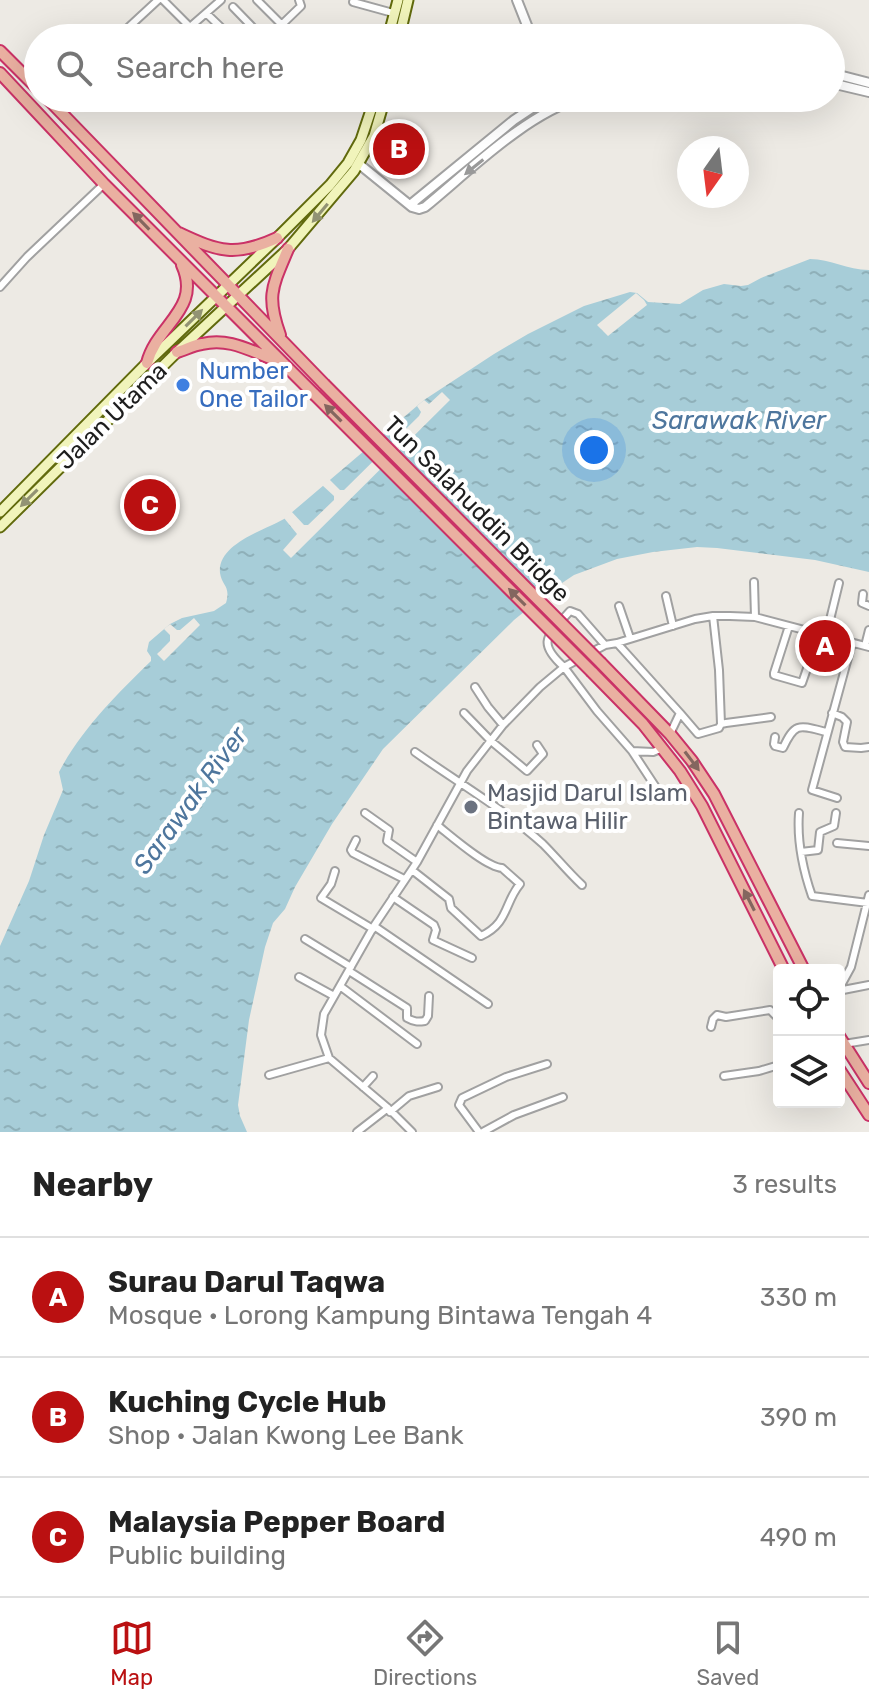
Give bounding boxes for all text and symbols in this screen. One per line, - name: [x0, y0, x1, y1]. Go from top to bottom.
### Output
- search box: [24, 24, 845, 112]
- icon: search: [52, 46, 96, 90]
- text: Search here: [116, 50, 284, 86]
- pin: B: [373, 119, 425, 179]
- north arrow: [677, 136, 749, 208]
- one-way arrow: [464, 158, 484, 175]
- one-way arrow: [312, 203, 329, 223]
- one-way arrow: [132, 212, 151, 231]
- one-way arrow: [184, 309, 203, 328]
- street label: Jalan Utama: [51, 357, 173, 475]
- place label: Number One Tailor: [199, 357, 308, 413]
- marker: Number One Tailor: [174, 376, 192, 394]
- one-way arrow: [324, 404, 343, 423]
- water label: Sarawak River: [652, 405, 827, 436]
- street label: Tun Salahuddin Bridge: [378, 410, 576, 608]
- your location: [574, 430, 614, 470]
- pin: C: [124, 475, 176, 535]
- one-way arrow: [20, 488, 39, 506]
- one-way arrow: [508, 588, 527, 607]
- pin: A: [799, 616, 851, 676]
- water label: Sarawak River: [127, 720, 255, 880]
- one-way arrow: [684, 750, 700, 772]
- place label: Masjid Darul Islam Bintawa Hilir: [487, 779, 688, 835]
- marker: Masjid Darul Islam Bintawa Hilir: [462, 798, 480, 816]
- one-way arrow: [743, 889, 756, 912]
- map controls: [773, 964, 845, 1108]
- button: locate: [773, 964, 845, 1036]
- button: layers: [773, 1036, 845, 1108]
- text: Nearby: [32, 1164, 153, 1205]
- text: 3 results: [732, 1169, 837, 1200]
- text: Surau Darul Taqwa: [108, 1264, 385, 1300]
- text: A: [49, 1282, 67, 1313]
- text: 330 m: [760, 1282, 837, 1313]
- text: Mosque · Lorong Kampung Bintawa Tengah 4: [108, 1300, 652, 1331]
- text: Kuching Cycle Hub: [108, 1384, 386, 1420]
- text: B: [49, 1402, 67, 1433]
- text: 390 m: [760, 1402, 837, 1433]
- text: Shop · Jalan Kwong Lee Bank: [108, 1420, 464, 1451]
- text: Malaysia Pepper Board: [108, 1504, 446, 1540]
- text: C: [49, 1522, 67, 1553]
- text: 490 m: [760, 1522, 837, 1553]
- text: Public building: [108, 1540, 286, 1571]
- tab: Map: [110, 1616, 154, 1691]
- tab: Directions: [373, 1616, 477, 1691]
- tab: Saved: [697, 1616, 759, 1691]

